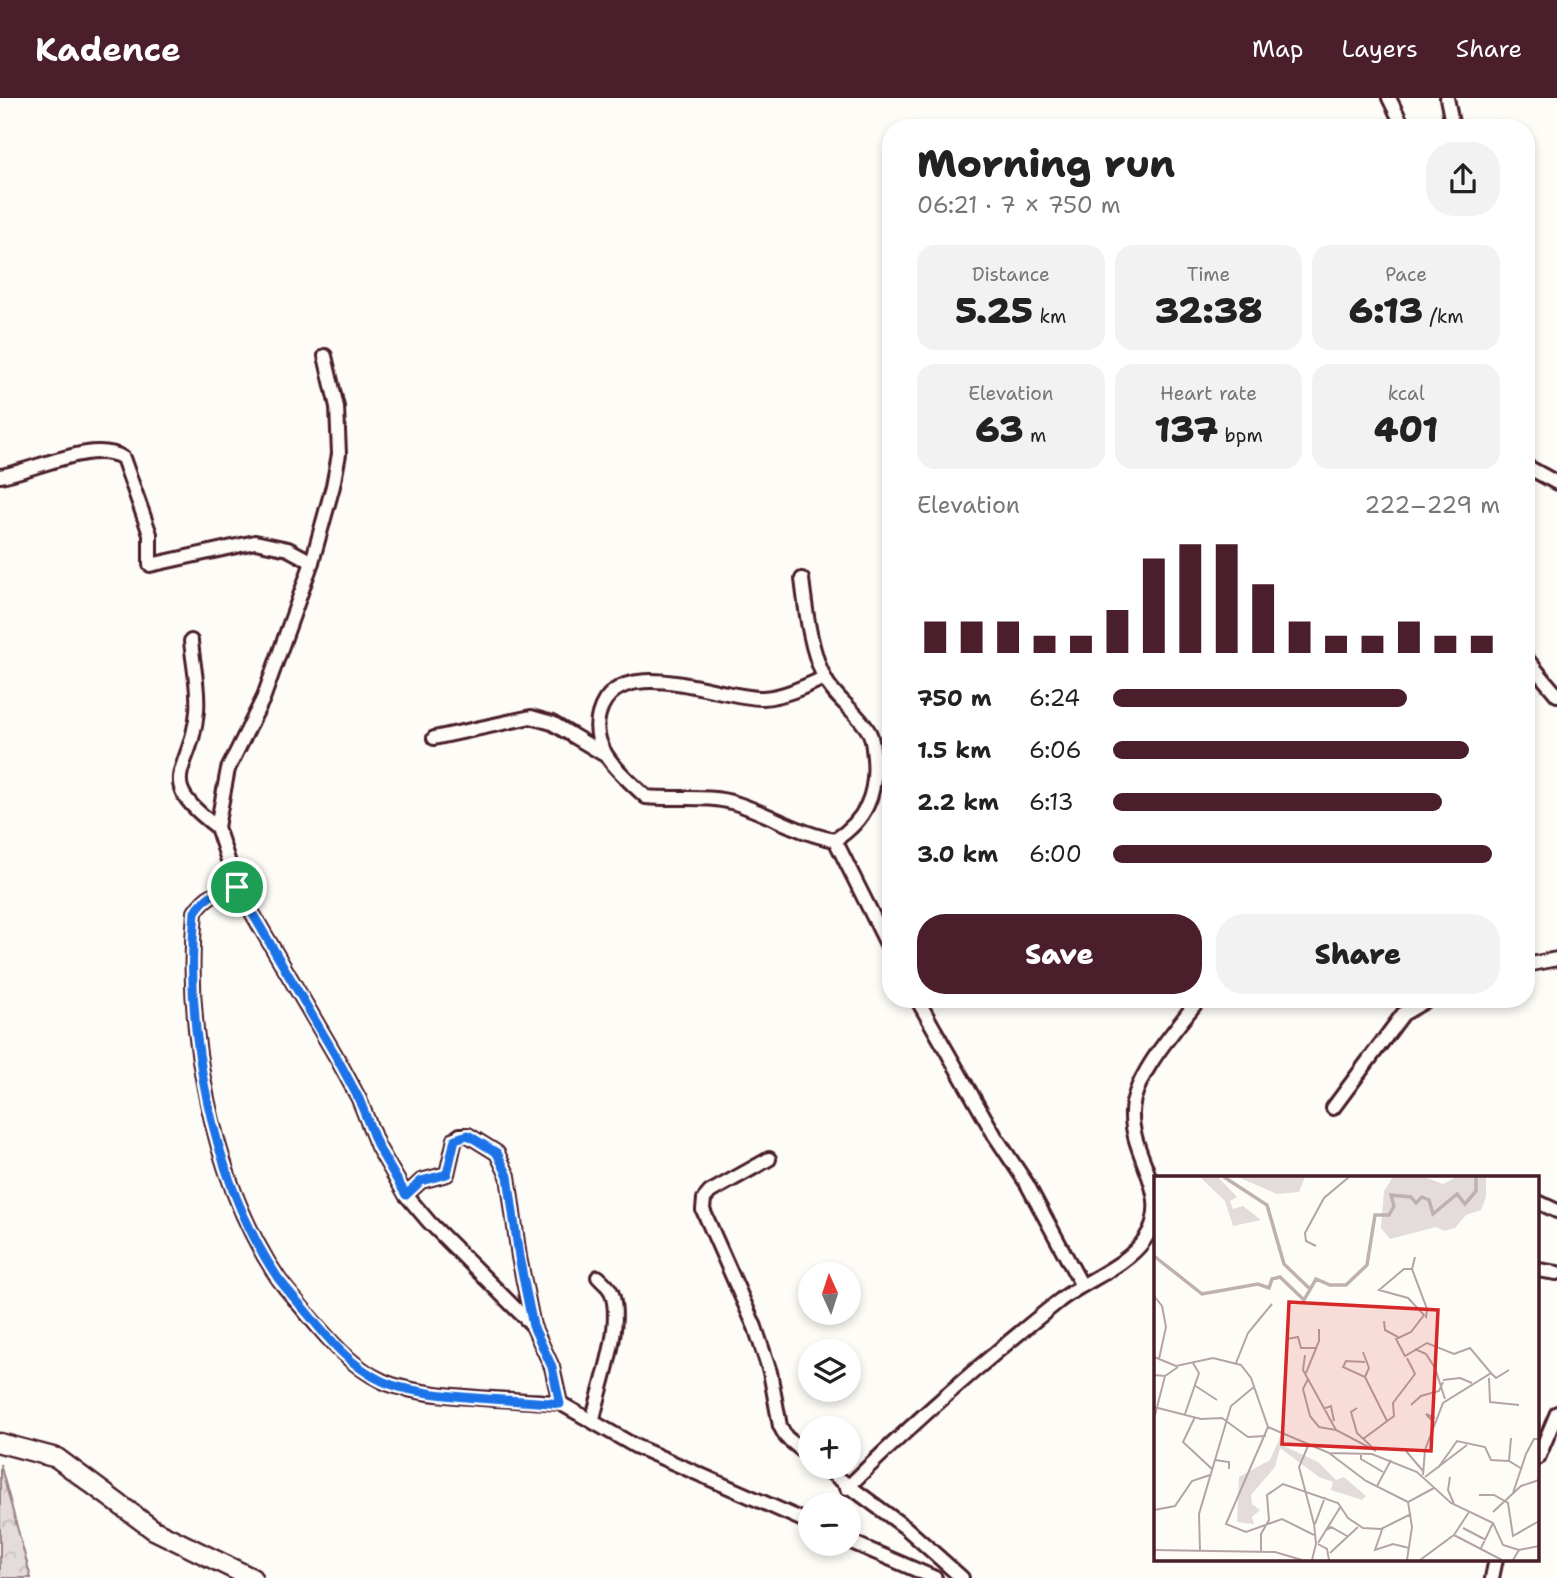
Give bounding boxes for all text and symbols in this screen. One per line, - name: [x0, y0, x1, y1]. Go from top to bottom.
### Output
- text: Kadence: [35, 27, 181, 72]
- text: Map: [1252, 33, 1303, 65]
- text: Layers: [1341, 33, 1418, 65]
- text: Share: [1456, 33, 1522, 65]
- text: Morning run: [917, 138, 1175, 189]
- button: share: [1426, 142, 1500, 216]
- text: 06:21 · 7 × 750 m: [917, 190, 1121, 220]
- text: Distance: [972, 262, 1050, 287]
- text: Time: [1187, 262, 1230, 287]
- text: Pace: [1385, 262, 1427, 287]
- text: 5.25: [955, 287, 1033, 334]
- text: 32:38: [1154, 287, 1263, 334]
- text: 6:13: [1349, 287, 1423, 334]
- text: km: [1033, 304, 1066, 329]
- text: /km: [1423, 304, 1464, 329]
- text: Elevation: [968, 381, 1053, 406]
- text: Heart rate: [1160, 381, 1257, 406]
- text: kcal: [1388, 381, 1425, 406]
- text: 63: [975, 406, 1024, 453]
- text: 137: [1154, 406, 1218, 453]
- text: 401: [1374, 406, 1438, 453]
- text: m: [1024, 423, 1046, 448]
- text: bpm: [1218, 423, 1263, 448]
- text: Elevation: [917, 490, 1020, 520]
- text: 222–229 m: [1364, 490, 1500, 520]
- text: 750 m: [917, 683, 992, 713]
- text: 6:24: [1029, 683, 1080, 713]
- text: 1.5 km: [917, 735, 991, 765]
- text: 6:06: [1029, 735, 1082, 765]
- text: 2.2 km: [917, 787, 999, 817]
- text: 6:13: [1029, 787, 1074, 817]
- text: 3.0 km: [917, 839, 998, 869]
- text: 6:00: [1029, 839, 1082, 869]
- pin: [207, 857, 267, 917]
- icon: arrive: [218, 868, 256, 906]
- button: Save: [917, 914, 1202, 994]
- button: Share: [1216, 914, 1500, 994]
- inset map: [1154, 1176, 1540, 1560]
- north arrow: [798, 1262, 861, 1325]
- map controls: [798, 1262, 861, 1556]
- button: layers: [798, 1339, 861, 1402]
- button: +: [798, 1416, 861, 1479]
- button: −: [798, 1493, 861, 1556]

